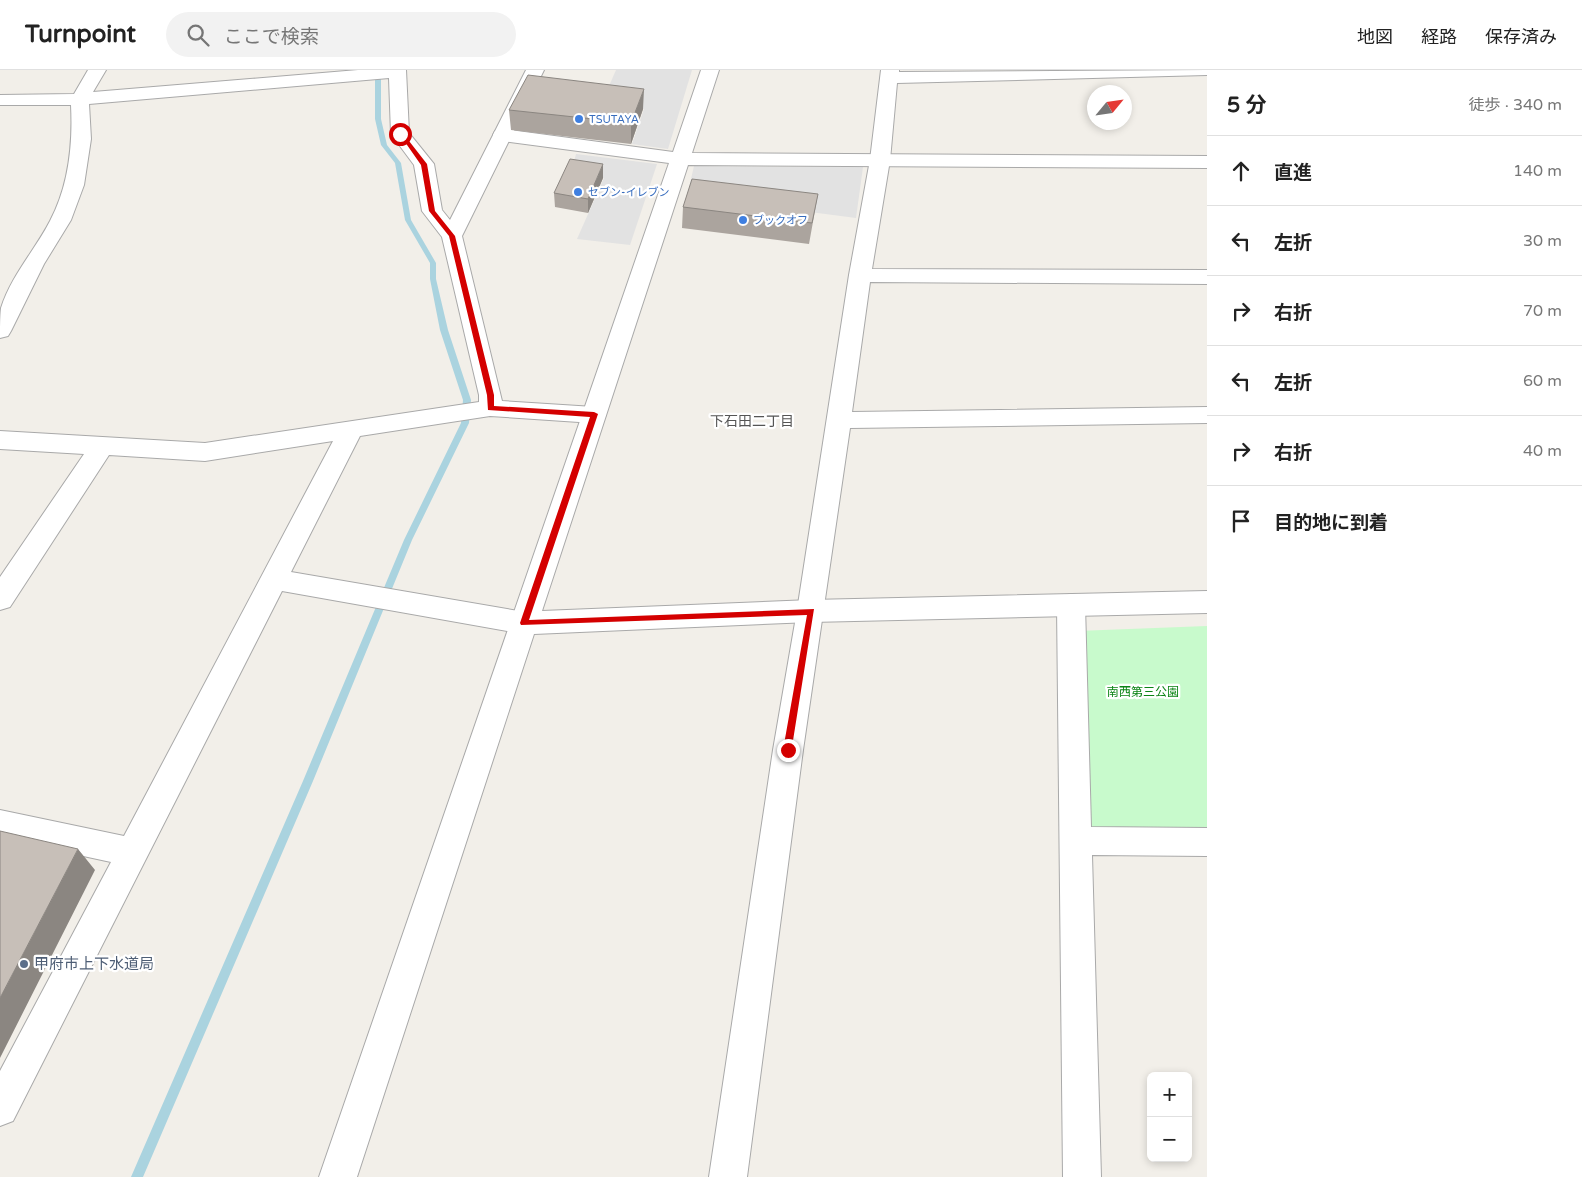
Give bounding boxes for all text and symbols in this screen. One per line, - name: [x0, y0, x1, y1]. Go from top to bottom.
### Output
- search box: [166, 12, 516, 57]
- text: Turnpoint: [25, 20, 136, 49]
- icon: search: [184, 21, 212, 49]
- text: ここで検索: [224, 26, 319, 48]
- text: 地図: [1357, 26, 1393, 48]
- text: 経路: [1421, 26, 1457, 48]
- text: 保存済み: [1485, 26, 1557, 48]
- north arrow: [1087, 85, 1132, 130]
- text: 5 分: [1227, 93, 1267, 118]
- text: 徒歩 · 340 m: [1469, 95, 1562, 115]
- marker: TSUTAYA: [573, 113, 585, 125]
- place label: TSUTAYA: [589, 113, 639, 126]
- route start: [389, 123, 412, 146]
- icon: ahead: [1227, 157, 1255, 185]
- text: 140 m: [1513, 161, 1562, 181]
- text: 直進: [1274, 162, 1312, 184]
- marker: セブン-イレブン: [572, 186, 584, 198]
- place label: セブン-イレブン: [588, 186, 670, 199]
- marker: ブックオフ: [737, 214, 749, 226]
- place label: ブックオフ: [753, 214, 808, 227]
- icon: left: [1227, 227, 1255, 255]
- text: 30 m: [1523, 231, 1562, 251]
- text: 左折: [1274, 232, 1312, 254]
- icon: right: [1227, 297, 1255, 325]
- text: 70 m: [1523, 301, 1562, 321]
- text: 右折: [1274, 302, 1312, 324]
- icon: left: [1227, 367, 1255, 395]
- text: 60 m: [1523, 371, 1562, 391]
- text: 左折: [1274, 372, 1312, 394]
- district label: 下石田二丁目: [710, 413, 794, 430]
- icon: right: [1227, 437, 1255, 465]
- text: 40 m: [1523, 441, 1562, 461]
- text: 右折: [1274, 442, 1312, 464]
- icon: arrive: [1227, 507, 1255, 535]
- text: 目的地に到着: [1274, 512, 1388, 534]
- park label: 南西第三公園: [1107, 685, 1179, 699]
- route end: [777, 739, 800, 762]
- place label: 甲府市上下水道局: [34, 955, 154, 973]
- marker: 甲府市上下水道局: [18, 958, 30, 970]
- map controls: [1147, 1072, 1192, 1162]
- button: +: [1147, 1072, 1192, 1117]
- button: −: [1147, 1117, 1192, 1162]

